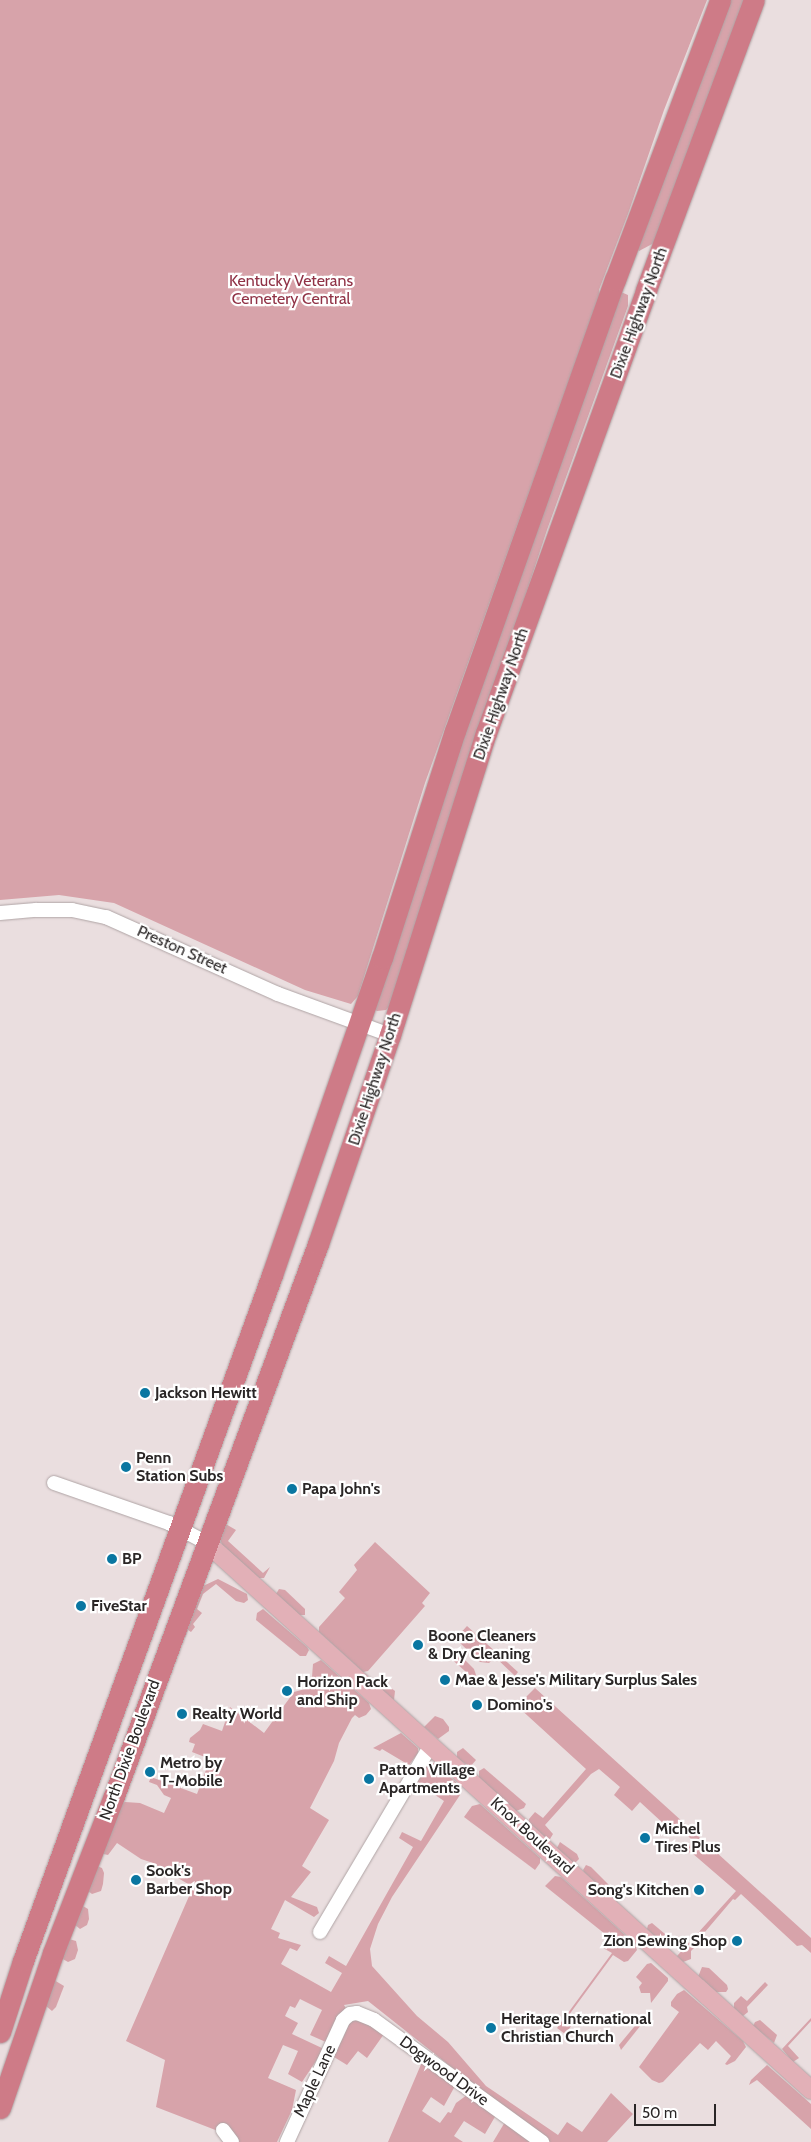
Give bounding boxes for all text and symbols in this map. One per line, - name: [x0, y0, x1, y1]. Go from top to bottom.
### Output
- street label: Dixie Highway North: [606, 245, 672, 381]
- park label: Kentucky Veterans Cemetery Central: [229, 271, 353, 309]
- street label: Dixie Highway North: [469, 626, 533, 762]
- street label: Preston Street: [134, 922, 230, 978]
- street label: Dixie Highway North: [345, 1010, 405, 1148]
- place label: Jackson Hewitt: [155, 1383, 257, 1403]
- marker: Jackson Hewitt: [139, 1387, 151, 1399]
- place label: Penn Station Subs: [136, 1448, 223, 1486]
- marker: Penn Station Subs: [120, 1461, 132, 1473]
- place label: Papa John's: [302, 1479, 380, 1499]
- marker: Papa John's: [286, 1483, 298, 1495]
- place label: BP: [122, 1549, 142, 1569]
- marker: BP: [106, 1553, 118, 1565]
- place label: FiveStar: [91, 1596, 147, 1616]
- marker: FiveStar: [75, 1600, 87, 1612]
- place label: Boone Cleaners & Dry Cleaning: [428, 1626, 536, 1664]
- marker: Boone Cleaners & Dry Cleaning: [412, 1639, 424, 1651]
- place label: Mae & Jesse's Military Surplus Sales: [455, 1670, 697, 1690]
- place label: Horizon Pack and Ship: [297, 1672, 388, 1710]
- marker: Mae & Jesse's Military Surplus Sales: [439, 1674, 451, 1686]
- street label: North Dixie Boulevard: [96, 1677, 164, 1823]
- marker: Horizon Pack and Ship: [281, 1685, 293, 1697]
- place label: Domino's: [487, 1695, 552, 1715]
- marker: Domino's: [471, 1699, 483, 1711]
- place label: Realty World: [192, 1704, 282, 1724]
- marker: Realty World: [176, 1708, 188, 1720]
- place label: Metro by T-Mobile: [160, 1753, 223, 1791]
- place label: Patton Village Apartments: [379, 1760, 475, 1798]
- marker: Metro by T-Mobile: [144, 1766, 156, 1778]
- marker: Patton Village Apartments: [363, 1773, 375, 1785]
- street label: Knox Boulevard: [486, 1794, 578, 1878]
- place label: Michel Tires Plus: [655, 1819, 721, 1857]
- marker: Michel Tires Plus: [639, 1832, 651, 1844]
- place label: Sook's Barber Shop: [146, 1861, 232, 1899]
- marker: Sook's Barber Shop: [130, 1874, 142, 1886]
- place label: Song's Kitchen: [588, 1880, 689, 1900]
- marker: Song's Kitchen: [693, 1884, 705, 1896]
- place label: Zion Sewing Shop: [603, 1931, 727, 1951]
- marker: Zion Sewing Shop: [731, 1935, 743, 1947]
- place label: Heritage International Christian Church: [501, 2009, 651, 2047]
- marker: Heritage International Christian Church: [485, 2022, 497, 2034]
- street label: Dogwood Drive: [396, 2032, 492, 2110]
- street label: Maple Lane: [290, 2042, 340, 2120]
- scale bar: [636, 2094, 718, 2126]
- text: 50 m: [642, 2104, 677, 2122]

